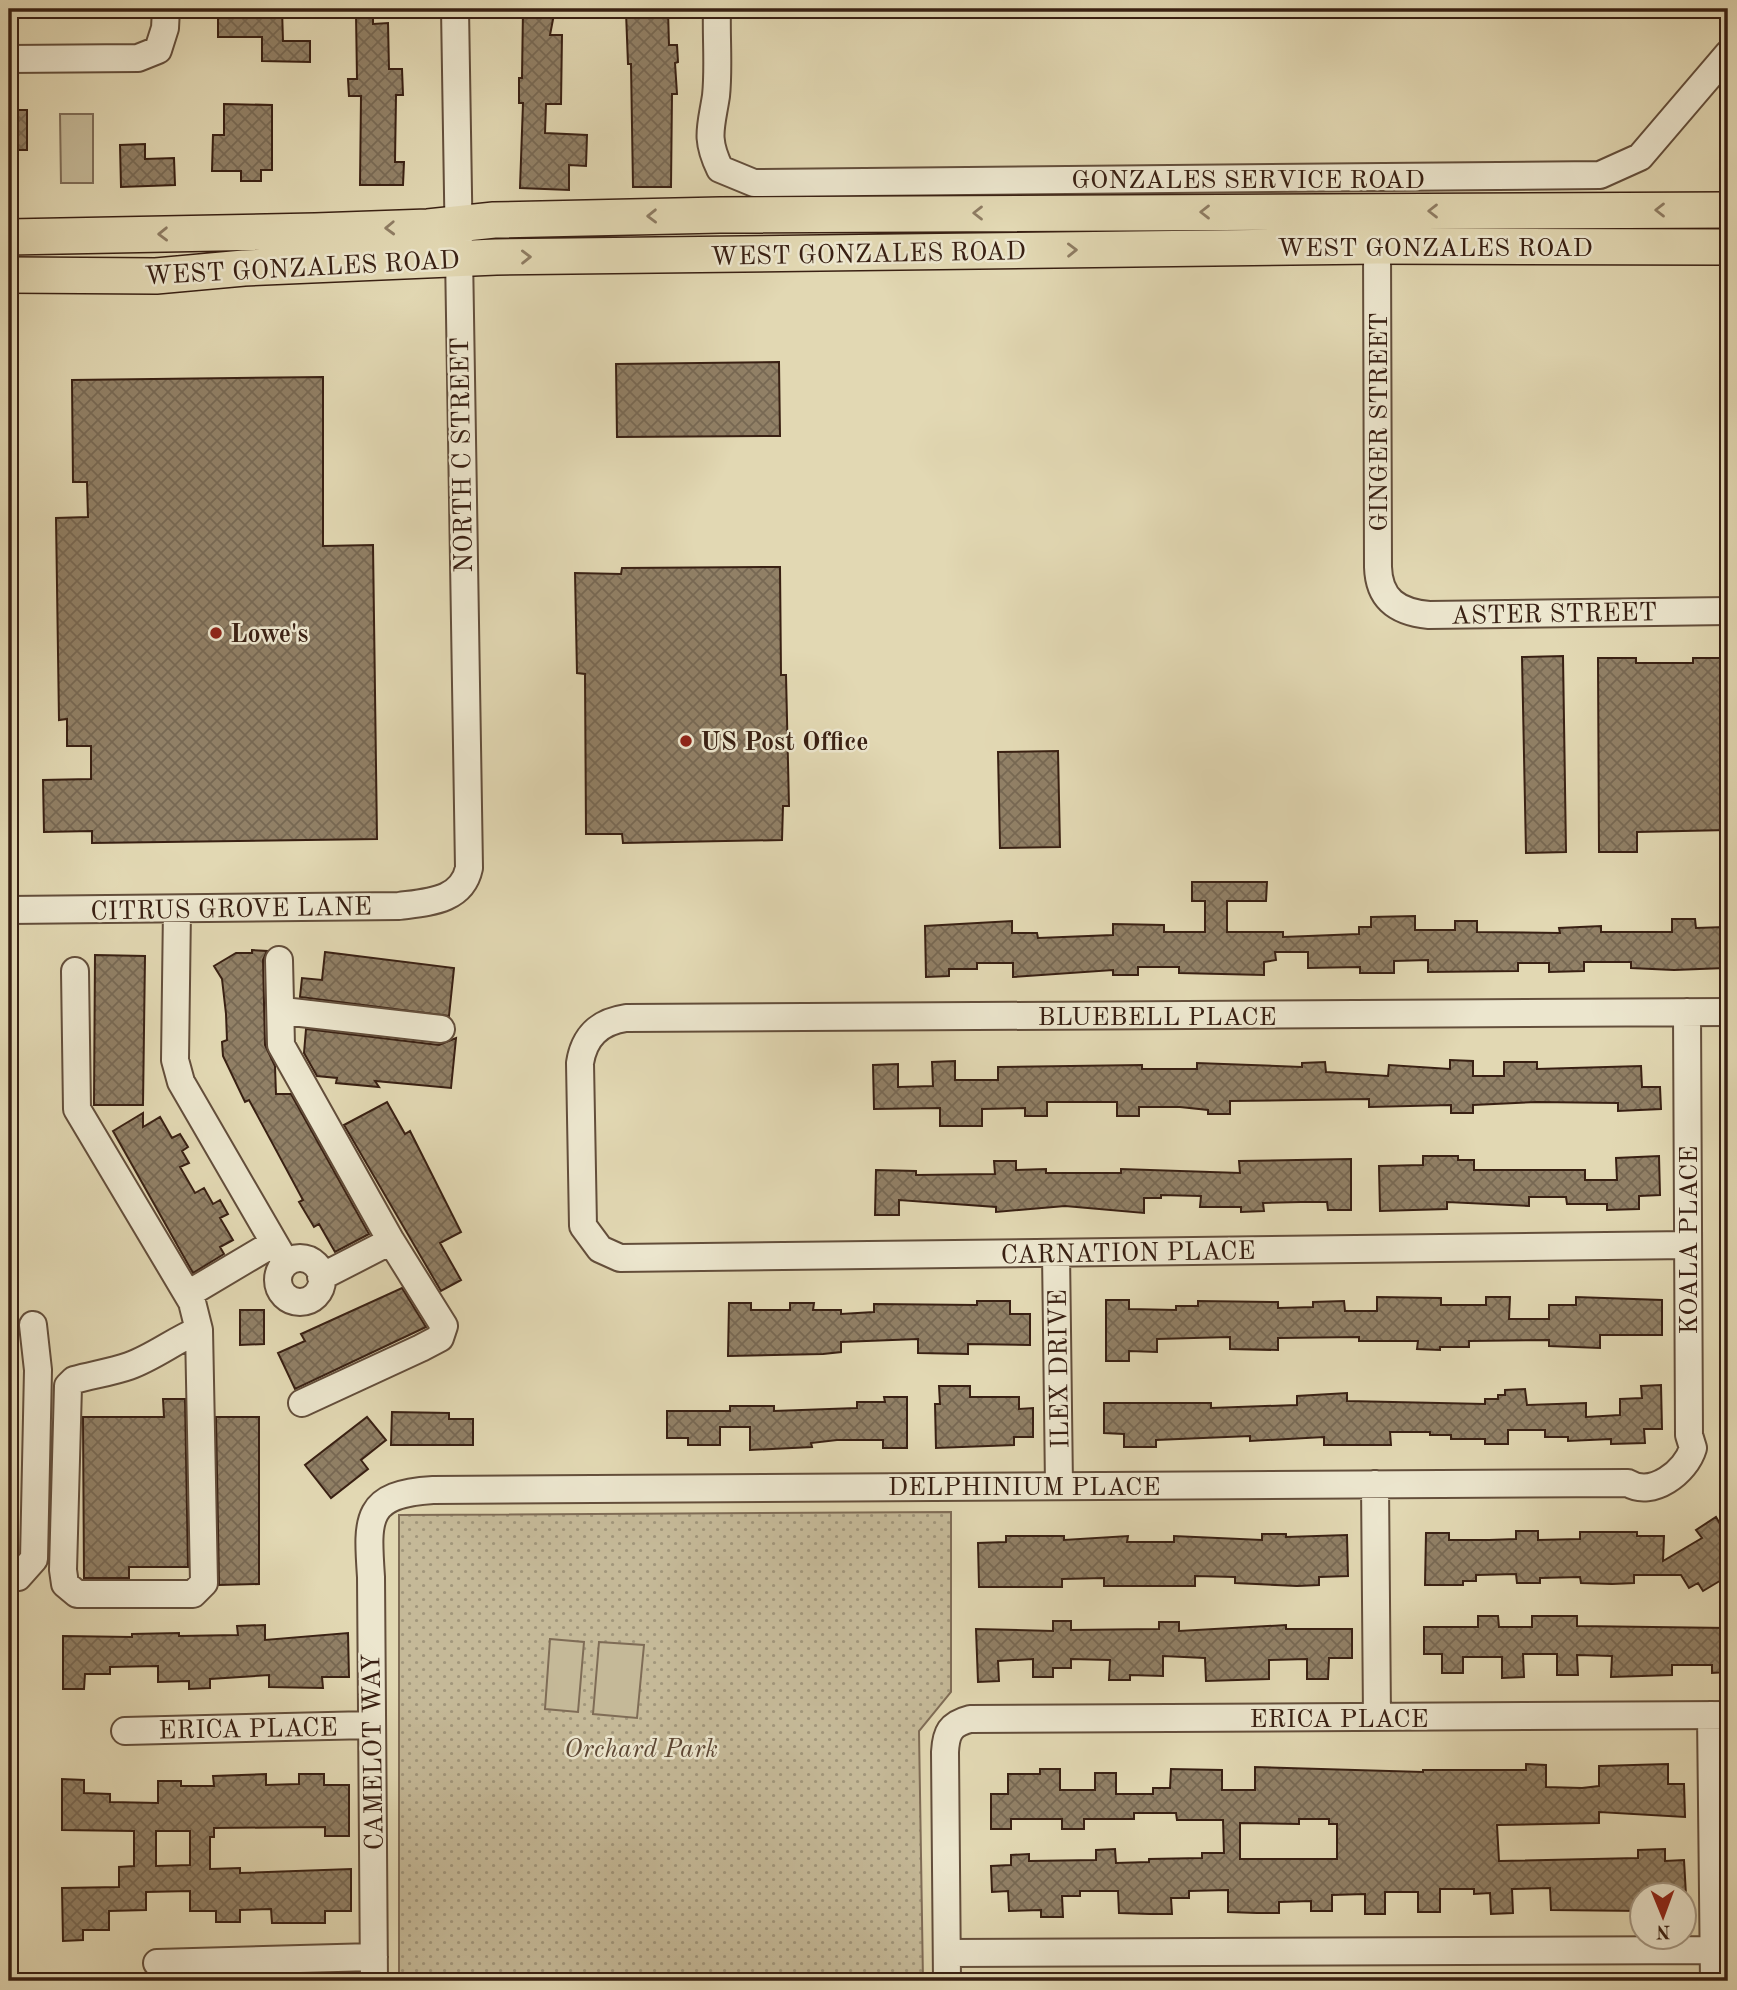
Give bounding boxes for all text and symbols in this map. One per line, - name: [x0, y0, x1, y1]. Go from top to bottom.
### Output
- street label: GONZALES SERVICE ROAD: [1071, 168, 1425, 194]
- one-way arrow: [1654, 202, 1665, 218]
- one-way arrow: [1427, 203, 1437, 219]
- one-way arrow: [1199, 204, 1210, 220]
- one-way arrow: [972, 205, 982, 221]
- one-way arrow: [646, 209, 657, 224]
- one-way arrow: [385, 221, 396, 236]
- one-way arrow: [157, 226, 168, 242]
- street label: WEST GONZALES ROAD: [1277, 236, 1593, 262]
- street label: WEST GONZALES ROAD: [710, 239, 1026, 271]
- one-way arrow: [1067, 242, 1077, 258]
- street label: WEST GONZALES ROAD: [144, 248, 460, 290]
- one-way arrow: [521, 249, 531, 265]
- street label: GINGER STREET: [1367, 312, 1393, 532]
- street label: NORTH C STREET: [448, 337, 478, 573]
- street label: ASTER STREET: [1451, 600, 1657, 630]
- place label: Lowe's: [230, 622, 309, 648]
- marker: Lowe's: [208, 625, 224, 641]
- place label: US Post Office: [700, 730, 869, 756]
- marker: US Post Office: [678, 733, 694, 749]
- street label: CITRUS GROVE LANE: [90, 895, 372, 925]
- street label: BLUEBELL PLACE: [1037, 1005, 1277, 1031]
- street label: KOALA PLACE: [1677, 1146, 1703, 1334]
- street label: CARNATION PLACE: [1000, 1239, 1256, 1269]
- street label: ILEX DRIVE: [1046, 1289, 1074, 1449]
- street label: DELPHINIUM PLACE: [888, 1475, 1160, 1501]
- street label: CAMELOT WAY: [359, 1653, 389, 1851]
- street label: ERICA PLACE: [1249, 1707, 1429, 1733]
- street label: ERICA PLACE: [158, 1715, 338, 1745]
- park label: Orchard Park: [564, 1737, 718, 1763]
- north arrow: [1628, 1882, 1698, 1952]
- text: N: [1655, 1921, 1671, 1940]

